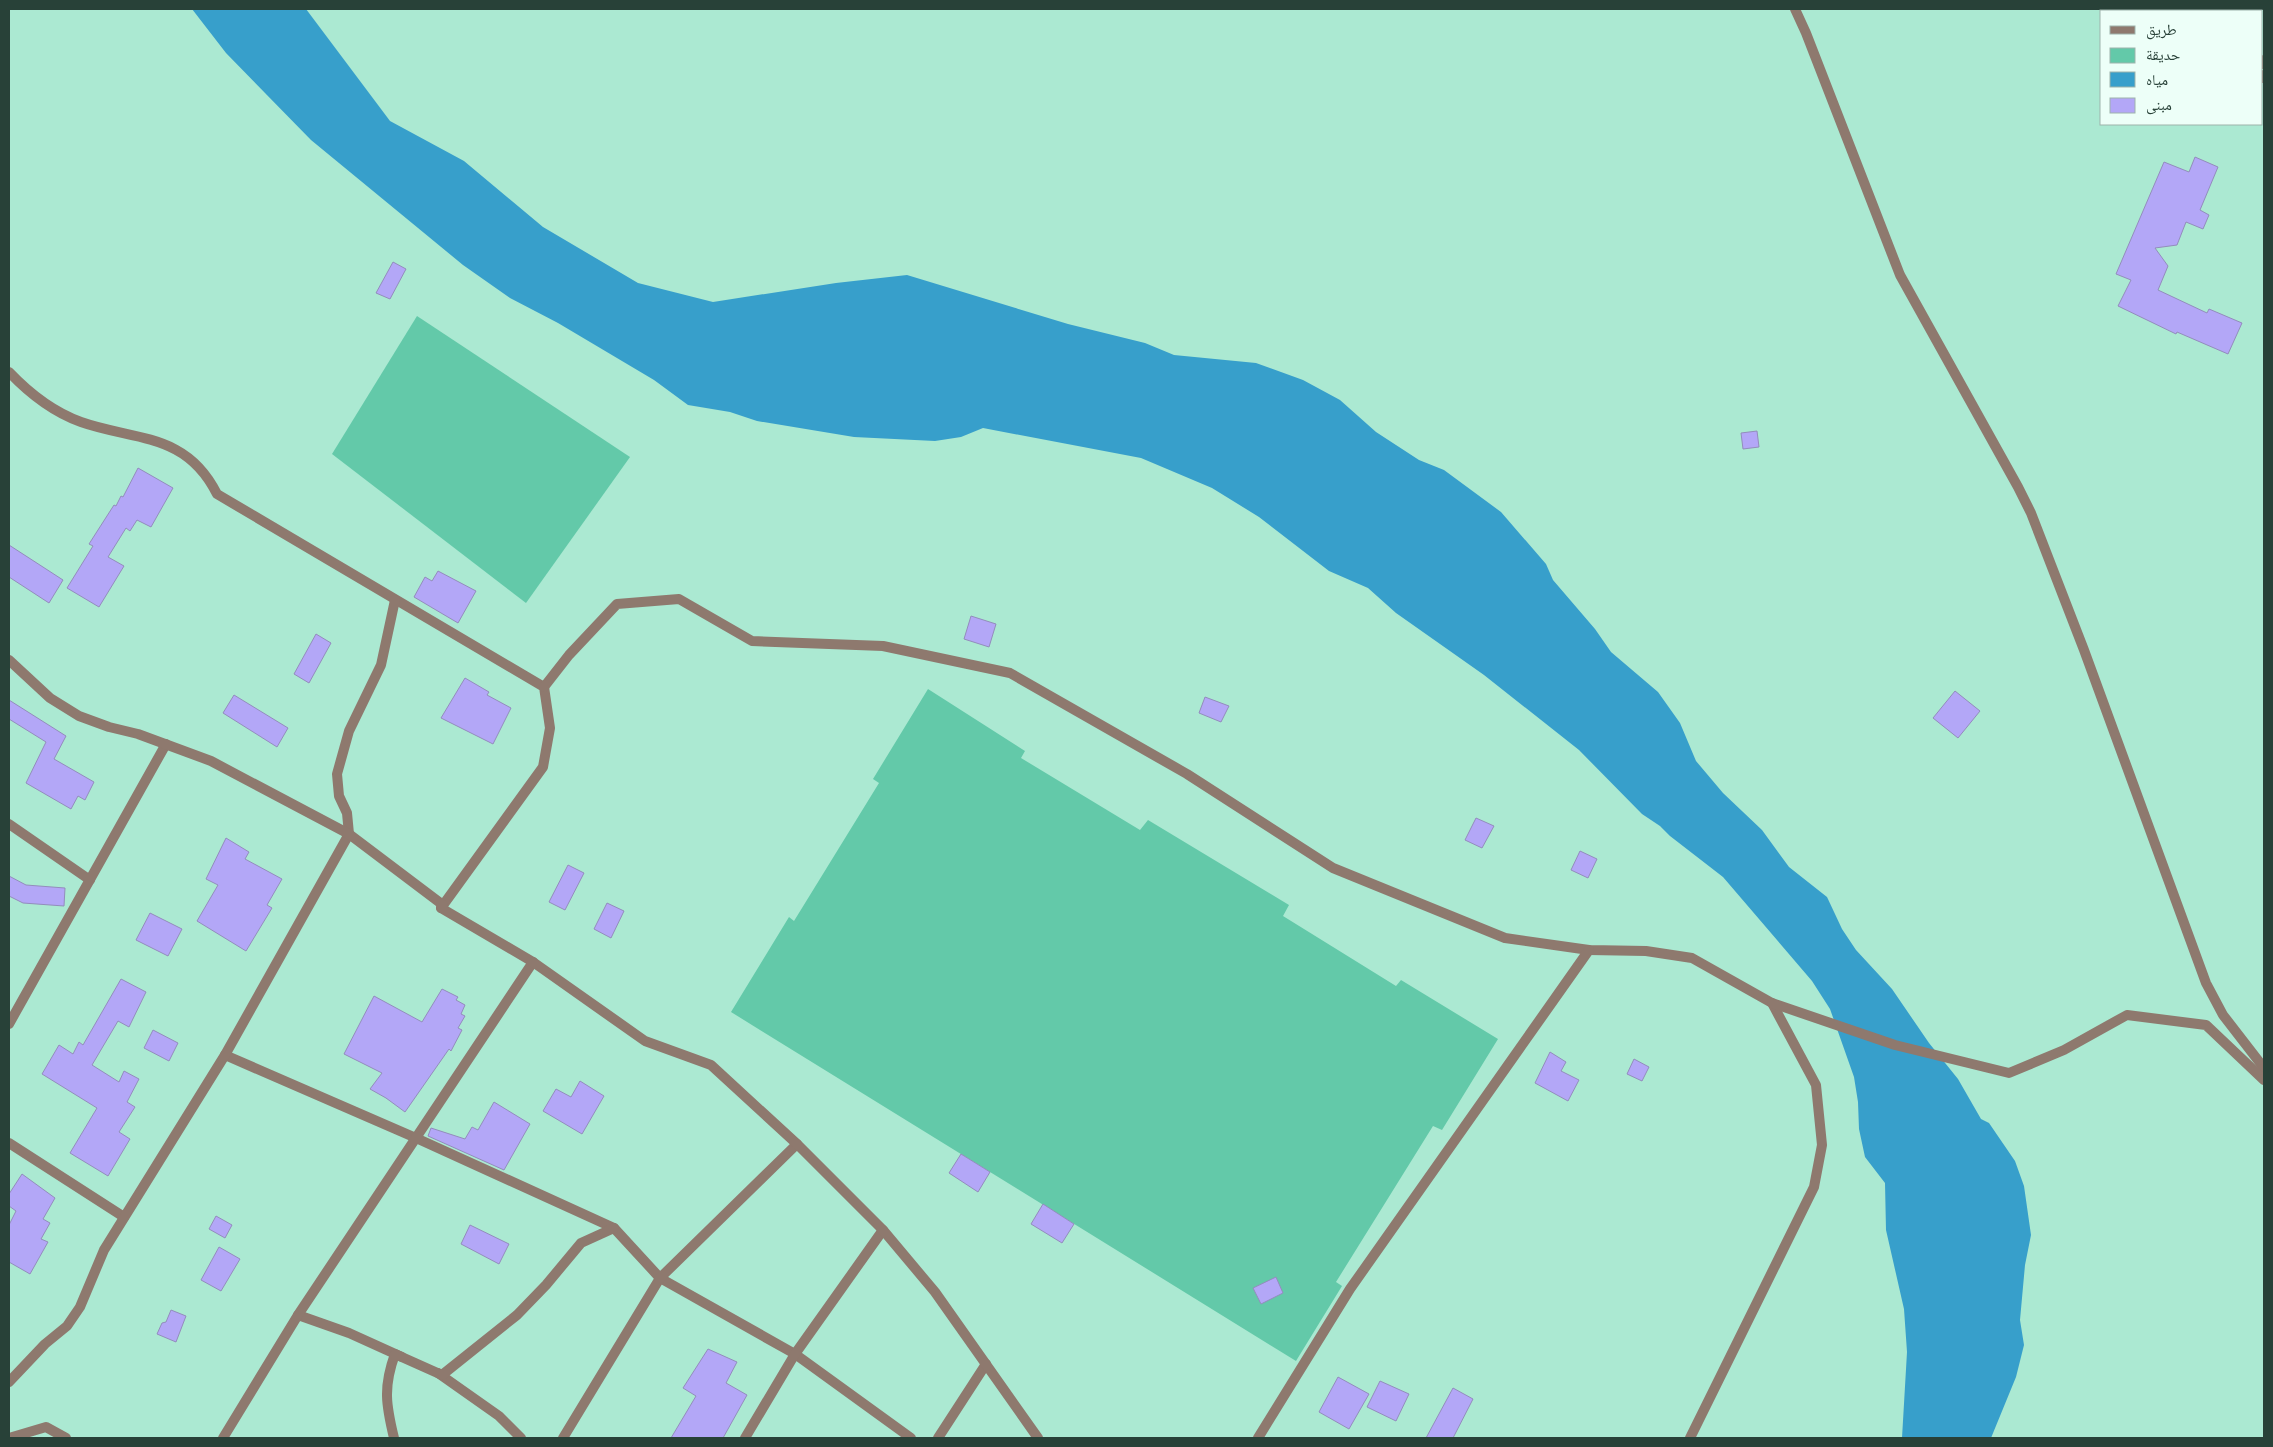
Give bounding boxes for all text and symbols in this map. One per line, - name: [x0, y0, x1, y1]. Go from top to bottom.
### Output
- legend: [2100, 10, 2263, 125]
- text: طريق: [2146, 20, 2177, 40]
- text: حديقة: [2146, 45, 2181, 64]
- text: مياه: [2146, 70, 2168, 89]
- text: مبنى: [2146, 95, 2172, 115]

